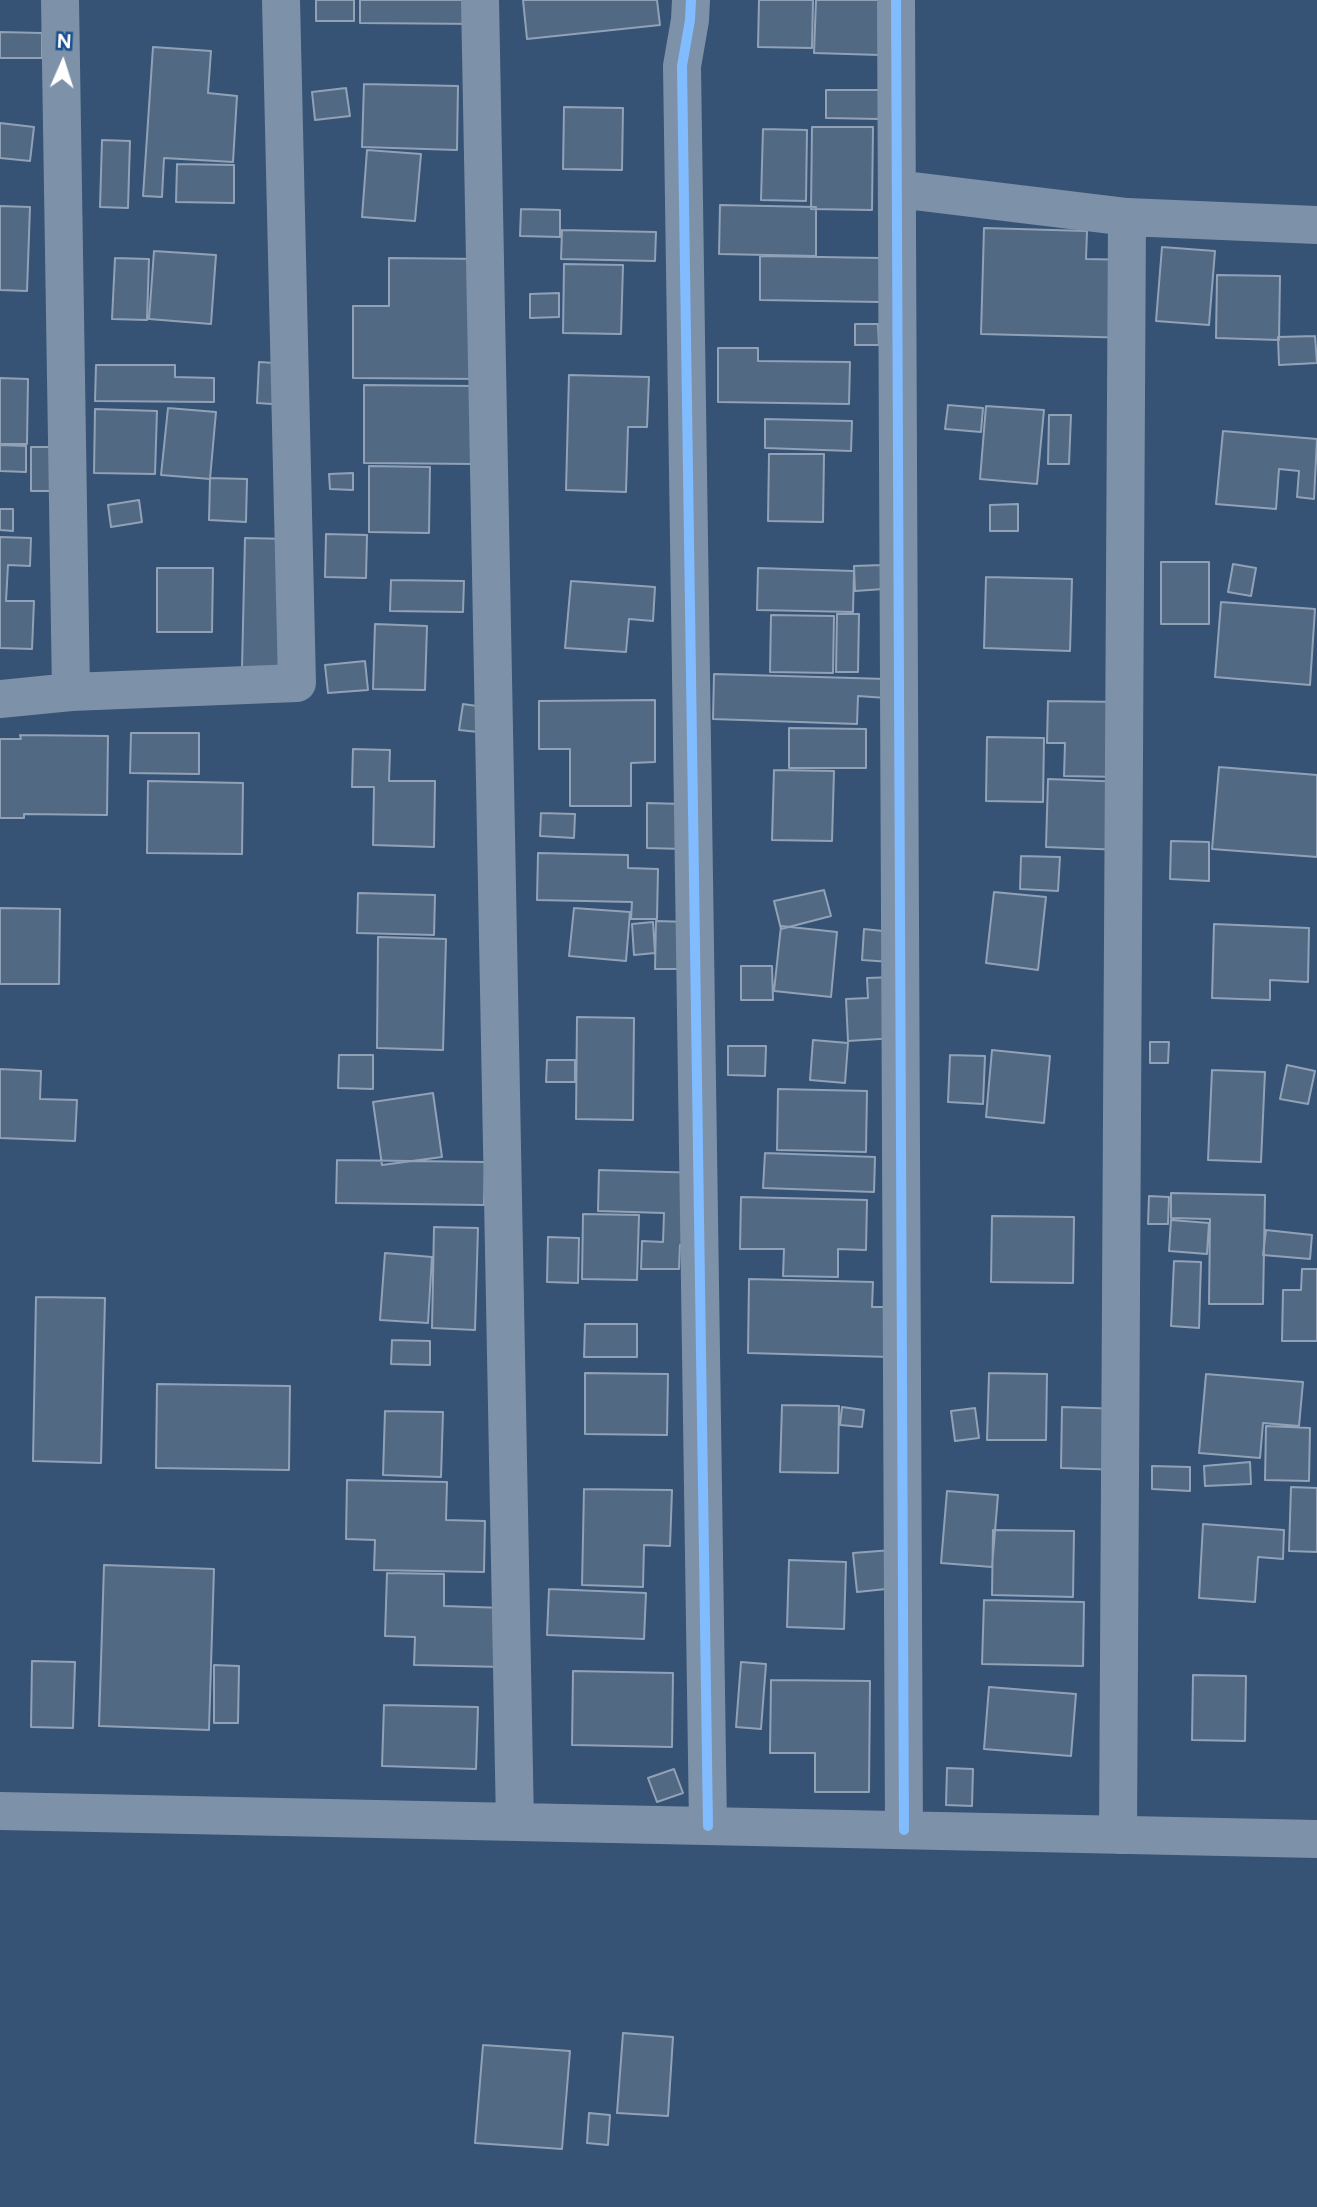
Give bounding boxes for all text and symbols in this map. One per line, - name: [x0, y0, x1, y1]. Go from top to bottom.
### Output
- north arrow: [28, 28, 98, 98]
- text: N: [56, 30, 72, 53]

